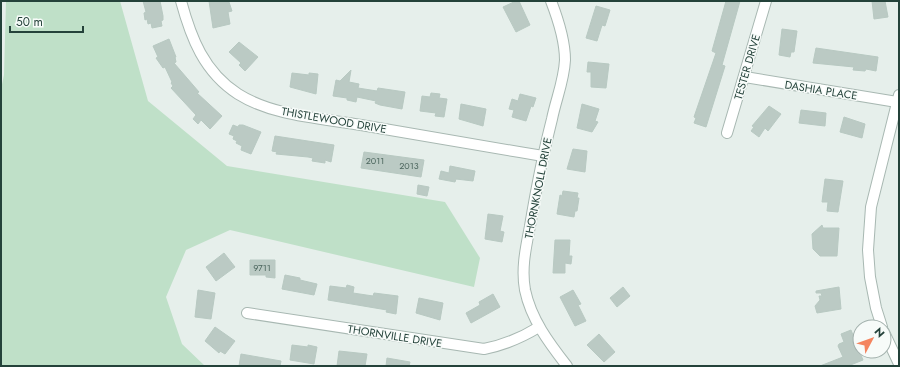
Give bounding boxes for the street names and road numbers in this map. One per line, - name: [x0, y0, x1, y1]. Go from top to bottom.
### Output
- street label: TESTER DRIVE: [730, 32, 764, 102]
- street label: DASHIA PLACE: [784, 76, 858, 104]
- street label: THISTLEWOOD DRIVE: [280, 103, 388, 137]
- street label: THORNKNOLL DRIVE: [520, 136, 556, 240]
- street label: THORNVILLE DRIVE: [347, 321, 443, 351]

